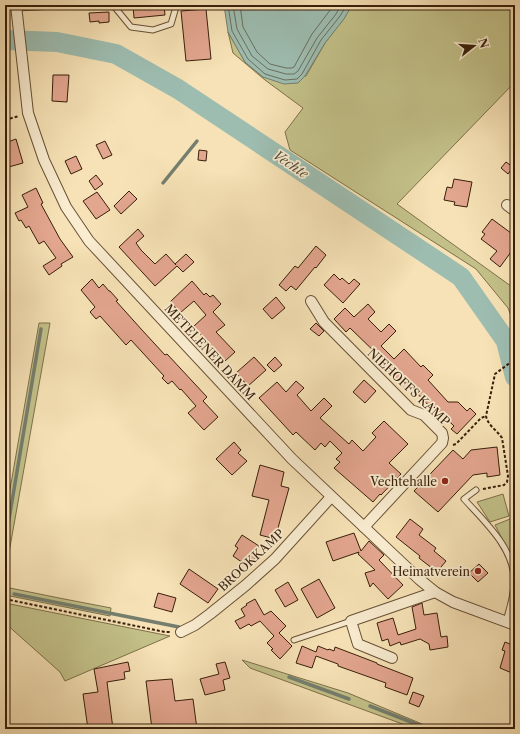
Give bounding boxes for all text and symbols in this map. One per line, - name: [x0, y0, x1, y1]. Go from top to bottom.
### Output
- north arrow: [454, 26, 494, 66]
- text: N: [475, 36, 492, 50]
- water label: Vechte: [270, 147, 312, 182]
- street label: METELENER DAMM: [162, 301, 258, 403]
- street label: NIEHOFFS KAMP: [365, 345, 453, 429]
- place label: Vechtehalle: [369, 474, 437, 489]
- marker: Vechtehalle: [440, 476, 450, 486]
- street label: BROOKKAMP: [215, 526, 287, 594]
- place label: Heimatverein: [392, 564, 470, 579]
- marker: Heimatverein: [473, 566, 483, 576]

